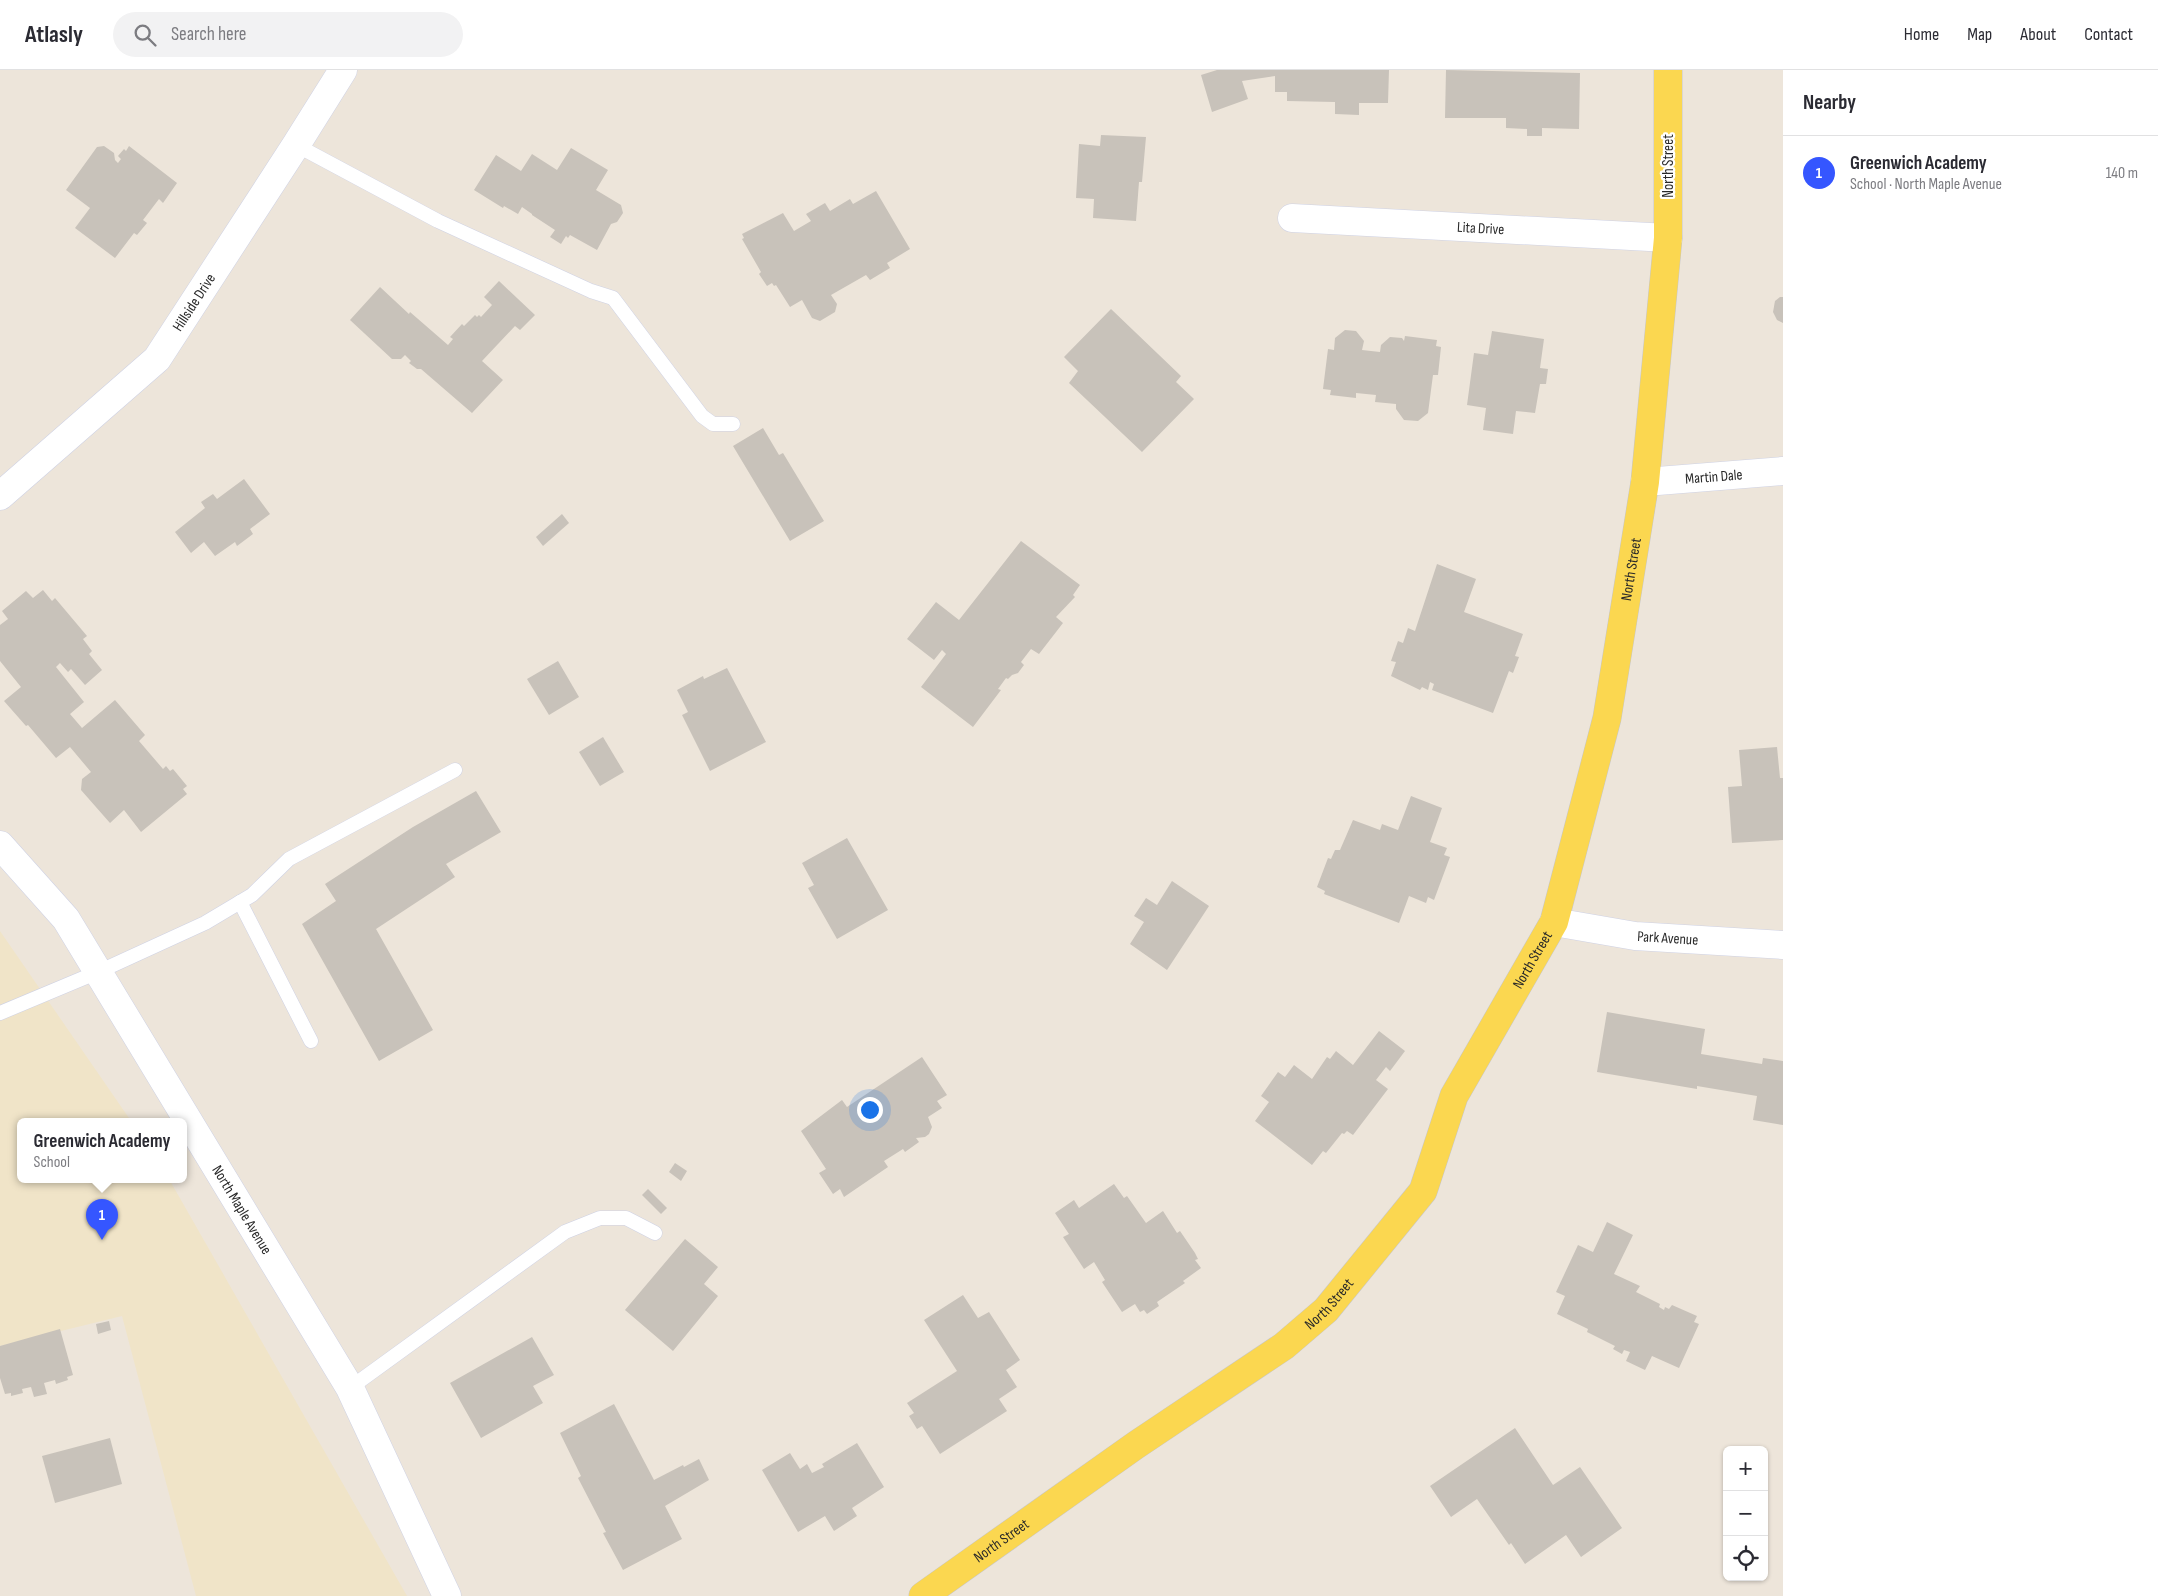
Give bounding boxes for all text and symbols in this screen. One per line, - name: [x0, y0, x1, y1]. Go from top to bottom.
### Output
- search box: [113, 12, 463, 57]
- text: Atlasly: [25, 20, 83, 49]
- icon: search: [131, 21, 159, 49]
- text: Search here: [171, 23, 246, 46]
- text: Home: [1904, 24, 1939, 45]
- text: Map: [1967, 24, 1992, 45]
- text: About: [2020, 24, 2056, 45]
- text: Contact: [2084, 24, 2133, 45]
- text: Nearby: [1803, 90, 1856, 115]
- street label: North Street: [1659, 134, 1678, 198]
- text: Greenwich Academy: [1850, 152, 1987, 175]
- text: 1: [1816, 164, 1822, 183]
- text: 140 m: [2106, 164, 2138, 183]
- text: School · North Maple Avenue: [1850, 175, 2002, 194]
- street label: Lita Drive: [1457, 217, 1505, 239]
- street label: Hillside Drive: [168, 270, 220, 335]
- street label: Martin Dale: [1684, 465, 1743, 488]
- street label: North Street: [1617, 536, 1645, 602]
- street label: North Street: [1508, 927, 1557, 992]
- street label: Park Avenue: [1637, 927, 1699, 949]
- your location: [857, 1097, 883, 1123]
- popup: [17, 1118, 187, 1183]
- text: Greenwich Academy: [34, 1130, 170, 1153]
- text: School: [34, 1153, 70, 1172]
- street label: North Maple Avenue: [208, 1162, 276, 1258]
- pin: 1: [86, 1199, 118, 1240]
- street label: North Street: [1301, 1274, 1358, 1334]
- map controls: [1723, 1446, 1768, 1581]
- button: +: [1723, 1446, 1768, 1491]
- button: −: [1723, 1491, 1768, 1536]
- street label: North Street: [970, 1514, 1033, 1567]
- button: locate: [1723, 1536, 1768, 1581]

